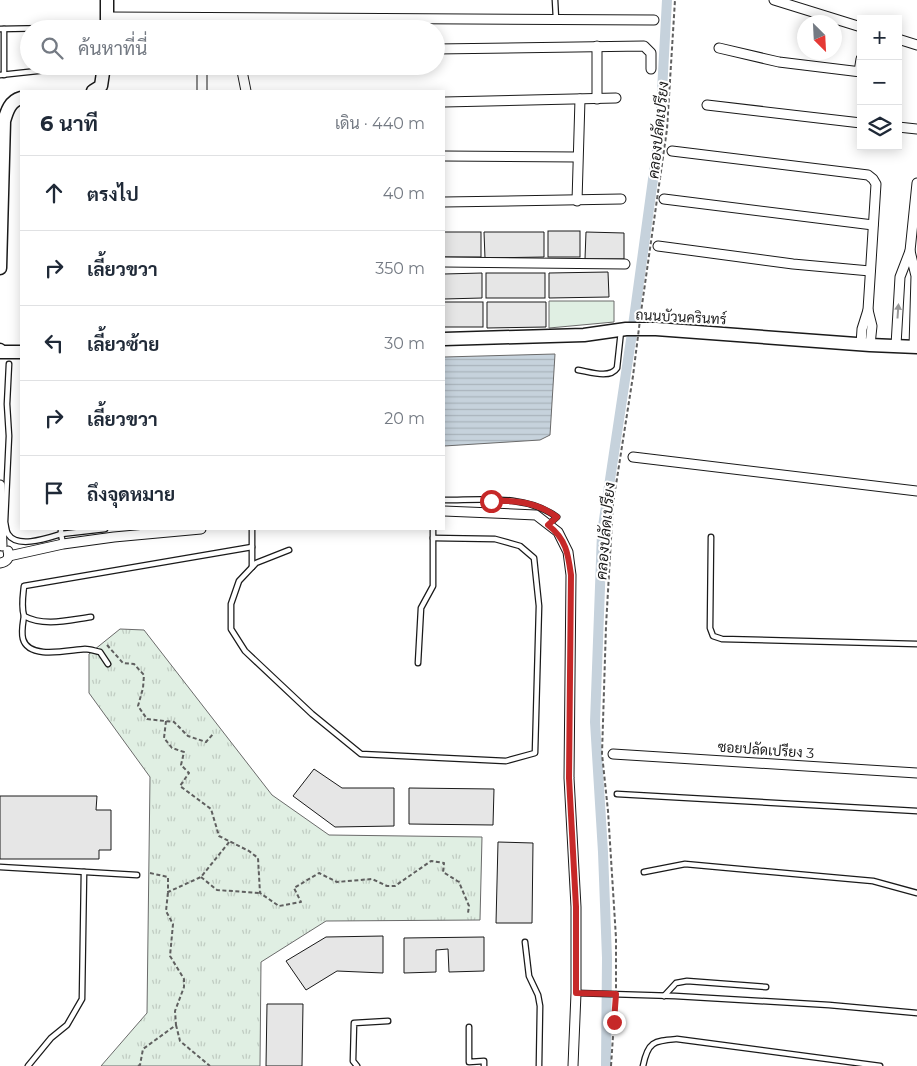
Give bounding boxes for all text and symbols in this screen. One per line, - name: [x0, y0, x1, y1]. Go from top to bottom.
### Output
- north arrow: [797, 15, 842, 60]
- map controls: [857, 15, 902, 150]
- button: +: [857, 15, 902, 60]
- search box: [20, 20, 445, 75]
- icon: search: [38, 34, 66, 62]
- text: ค้นหาที่นี่: [78, 37, 147, 60]
- button: −: [857, 60, 902, 105]
- water label: คลองปลัดเปรียง: [643, 80, 673, 180]
- button: layers: [857, 105, 902, 150]
- text: 6 นาที: [40, 111, 98, 136]
- text: เดิน · 440 m: [335, 114, 425, 133]
- icon: ahead: [40, 179, 68, 207]
- text: ตรงไป: [87, 183, 139, 206]
- text: 40 m: [383, 184, 425, 203]
- icon: right: [40, 254, 68, 282]
- text: เลี้ยวขวา: [87, 258, 158, 281]
- text: 350 m: [375, 259, 425, 278]
- one-way arrow: [894, 303, 902, 319]
- street label: ถนนบัวนครินทร์: [635, 306, 727, 328]
- icon: left: [40, 329, 68, 357]
- text: เลี้ยวซ้าย: [87, 333, 159, 356]
- text: 30 m: [384, 334, 425, 353]
- icon: right: [40, 404, 68, 432]
- text: เลี้ยวขวา: [87, 408, 158, 431]
- text: 20 m: [384, 409, 425, 428]
- icon: arrive: [40, 479, 68, 507]
- water label: คลองปลัดเปรียง: [591, 481, 619, 581]
- text: ถึงจุดหมาย: [87, 483, 175, 506]
- route start: [480, 490, 503, 513]
- street label: ซอยปลัดเปรียง 3: [717, 738, 815, 762]
- route end: [603, 1011, 626, 1034]

